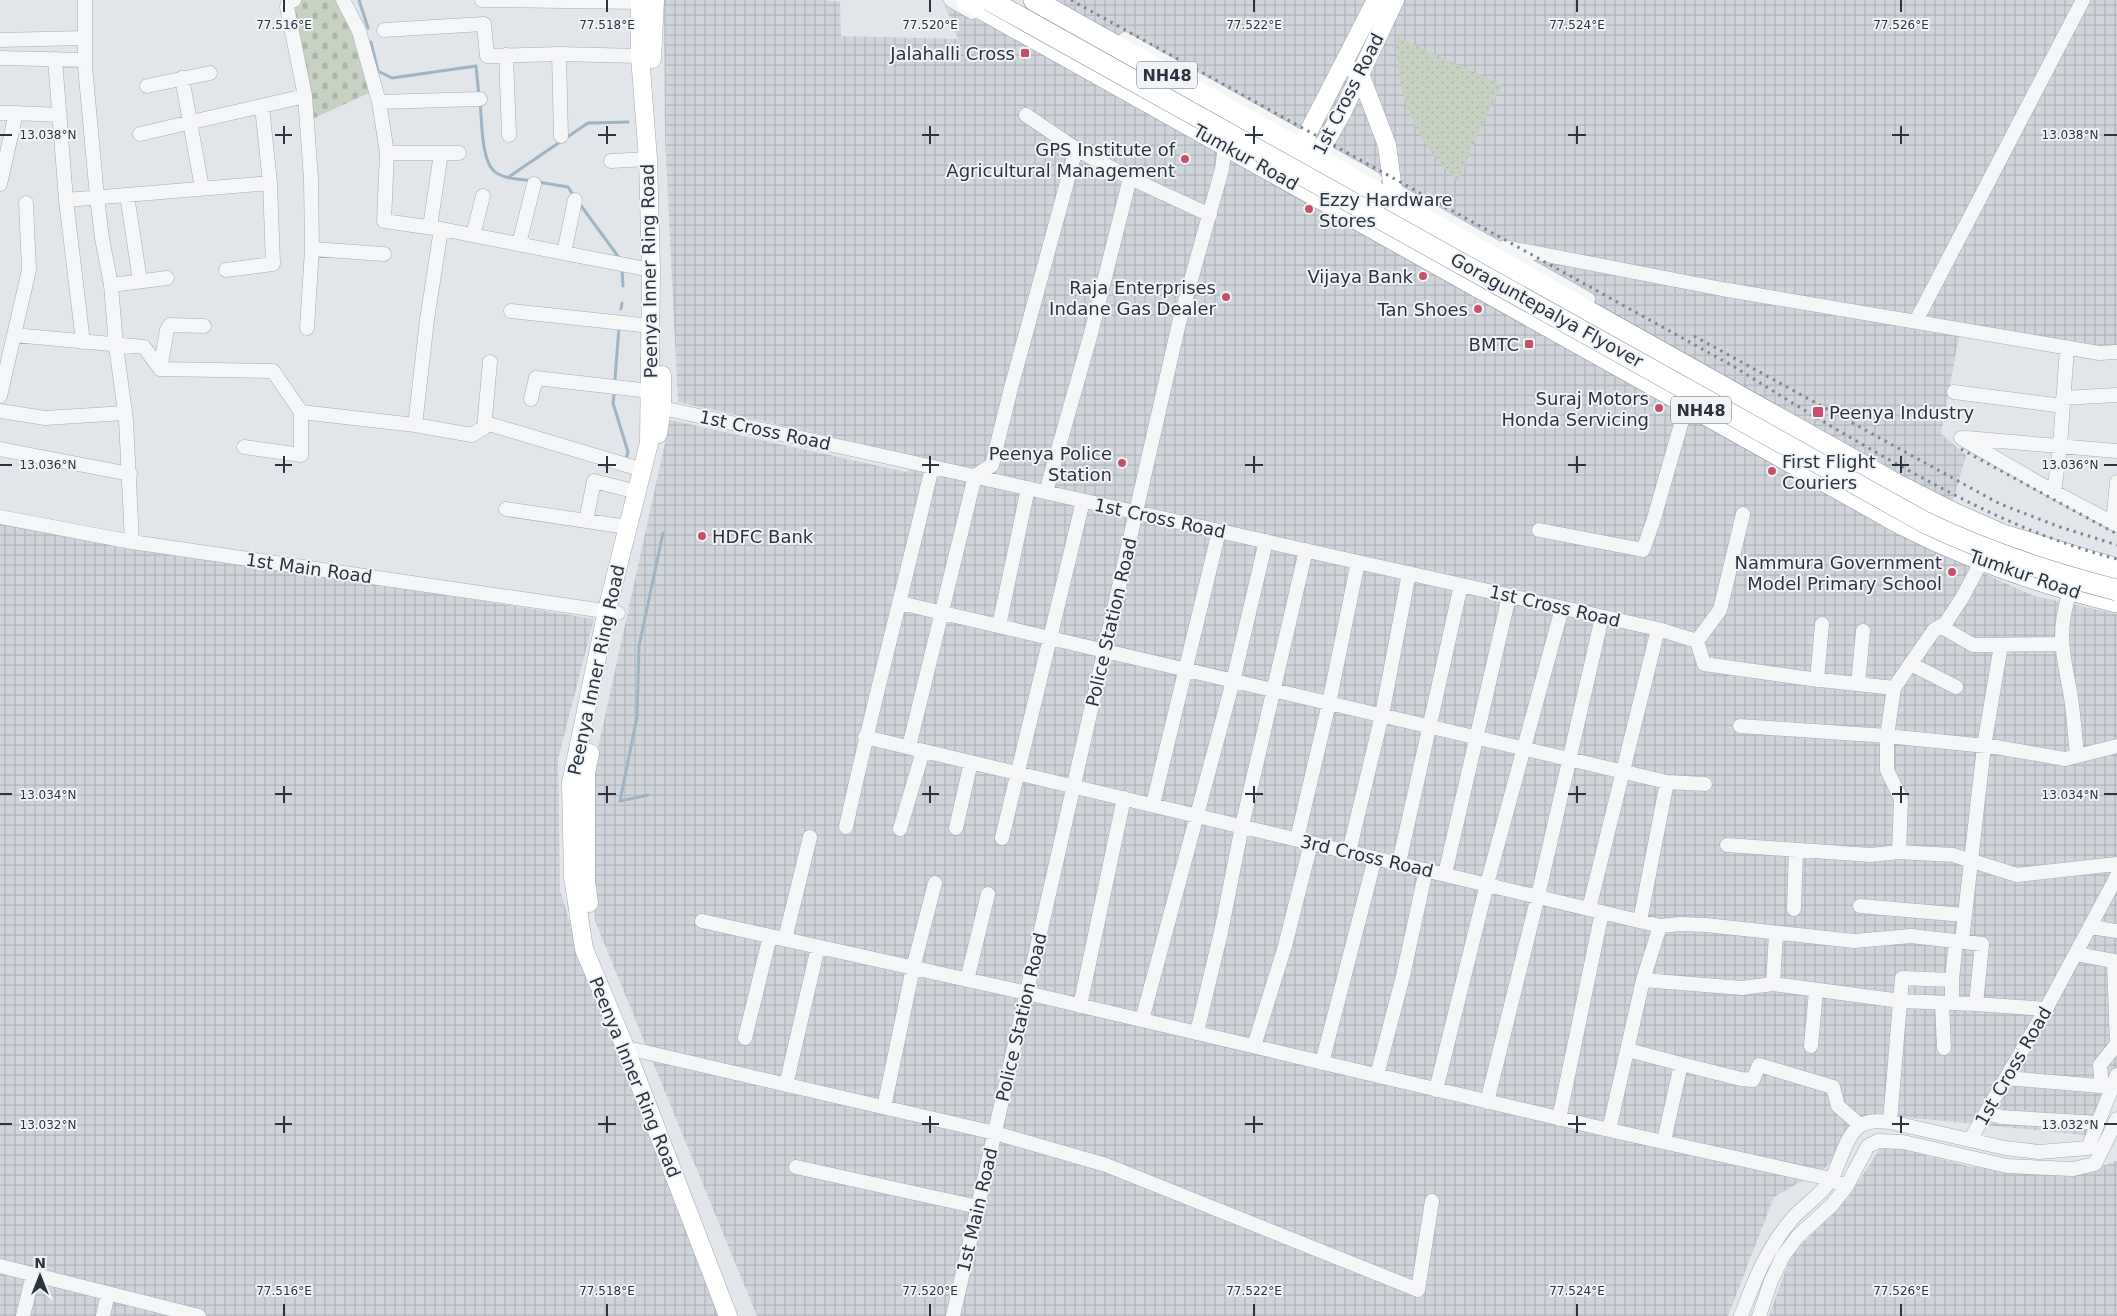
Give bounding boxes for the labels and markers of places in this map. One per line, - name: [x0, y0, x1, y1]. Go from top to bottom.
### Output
- place label: Jalahalli Cross: [889, 43, 1015, 64]
- marker: Jalahalli Cross: [1019, 47, 1031, 59]
- place label: GPS Institute of Agricultural Management: [946, 139, 1176, 181]
- marker: GPS Institute of Agricultural Management: [1179, 153, 1191, 165]
- place label: Ezzy Hardware Stores: [1319, 189, 1453, 231]
- marker: Ezzy Hardware Stores: [1303, 203, 1315, 215]
- place label: Vijaya Bank: [1307, 266, 1414, 287]
- marker: Vijaya Bank: [1417, 270, 1429, 282]
- place label: Raja Enterprises Indane Gas Dealer: [1049, 277, 1217, 319]
- marker: Raja Enterprises Indane Gas Dealer: [1220, 291, 1232, 303]
- place label: Tan Shoes: [1377, 299, 1468, 320]
- marker: Tan Shoes: [1472, 303, 1484, 315]
- place label: BMTC: [1469, 334, 1519, 355]
- marker: BMTC: [1523, 338, 1535, 350]
- place label: Suraj Motors Honda Servicing: [1502, 388, 1649, 430]
- marker: Suraj Motors Honda Servicing: [1653, 402, 1665, 414]
- place label: Peenya Industry: [1829, 402, 1975, 423]
- marker: Peenya Industry: [1811, 405, 1825, 419]
- place label: Peenya Police Station: [989, 443, 1112, 485]
- place label: First Flight Couriers: [1782, 451, 1876, 493]
- marker: Peenya Police Station: [1116, 457, 1128, 469]
- marker: First Flight Couriers: [1766, 465, 1778, 477]
- place label: HDFC Bank: [712, 526, 814, 547]
- marker: HDFC Bank: [696, 530, 708, 542]
- place label: Nammura Government Model Primary School: [1735, 552, 1942, 594]
- marker: Nammura Government Model Primary School: [1946, 566, 1958, 578]

